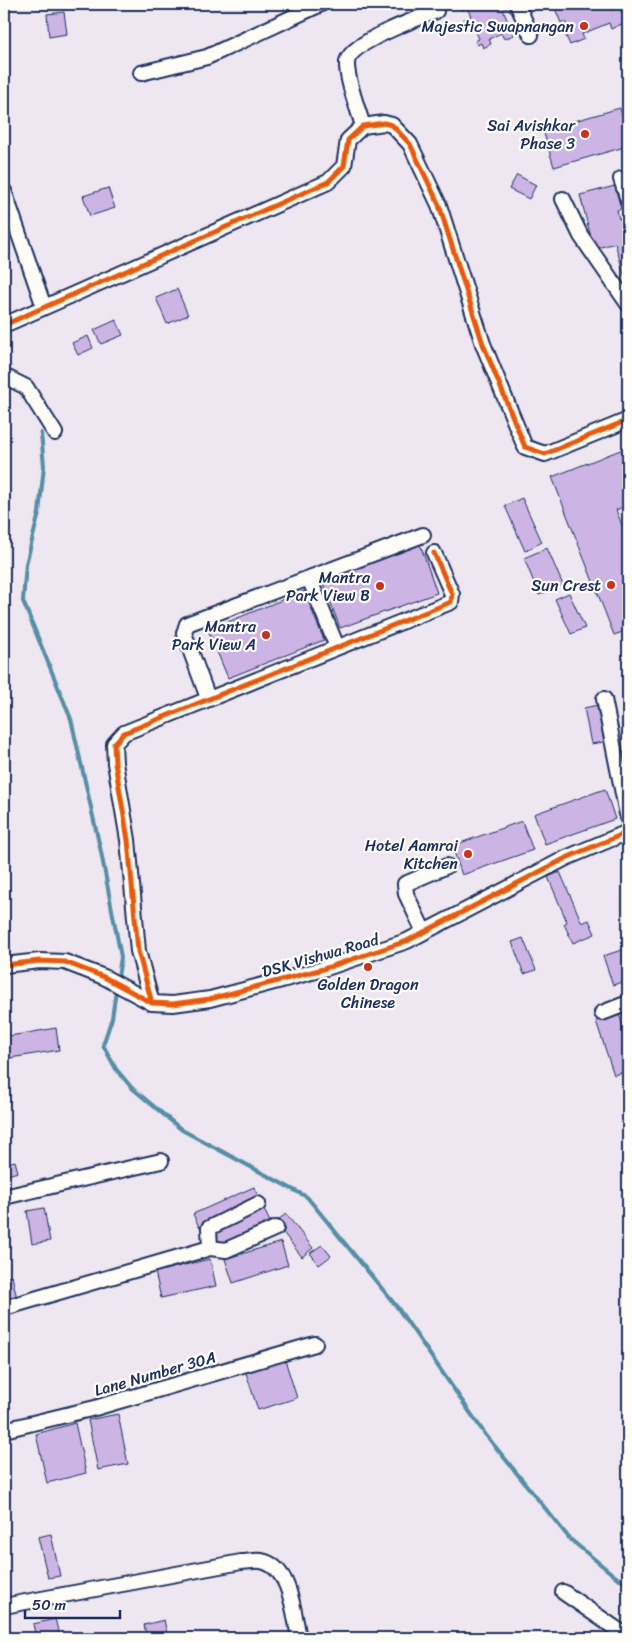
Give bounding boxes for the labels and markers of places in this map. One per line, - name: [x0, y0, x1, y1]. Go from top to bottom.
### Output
- place label: Majestic Swapnangan: [422, 12, 574, 41]
- marker: Majestic Swapnangan: [578, 20, 590, 32]
- place label: Sai Avishkar Phase 3: [487, 111, 576, 158]
- marker: Sai Avishkar Phase 3: [579, 128, 591, 140]
- place label: Mantra Park View B: [286, 563, 371, 610]
- place label: Sun Crest: [531, 571, 601, 600]
- marker: Sun Crest: [605, 579, 617, 591]
- marker: Mantra Park View B: [374, 580, 386, 592]
- place label: Mantra Park View A: [172, 612, 257, 659]
- marker: Mantra Park View A: [260, 629, 272, 641]
- place label: Hotel Aamrai Kitchen: [365, 831, 459, 878]
- marker: Hotel Aamrai Kitchen: [462, 848, 474, 860]
- marker: Golden Dragon Chinese: [362, 961, 374, 973]
- place label: Golden Dragon Chinese: [317, 970, 419, 1017]

